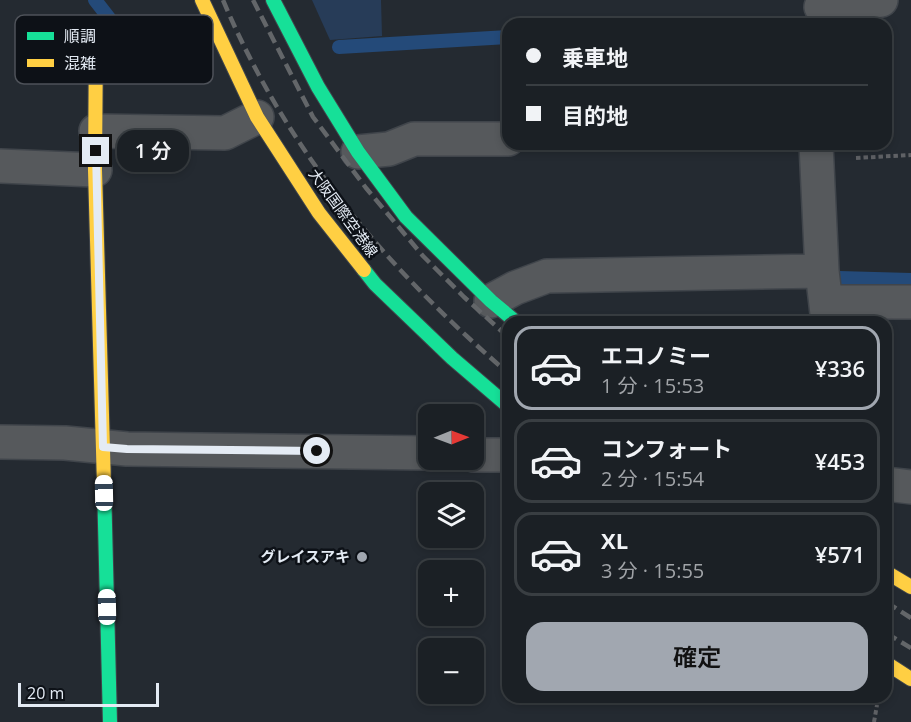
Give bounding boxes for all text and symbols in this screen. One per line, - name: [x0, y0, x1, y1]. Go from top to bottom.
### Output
- legend: [15, 15, 213, 84]
- text: 順調: [64, 25, 96, 47]
- text: 乗車地: [562, 42, 628, 72]
- text: 混雑: [64, 52, 96, 74]
- text: 目的地: [562, 100, 628, 130]
- callout: 1 分: [117, 130, 189, 172]
- route end: [82, 137, 109, 164]
- text: 1 分: [135, 137, 171, 164]
- street label: 大阪国際空港線: [305, 164, 383, 261]
- text: エコノミー: [601, 340, 711, 370]
- icon: car: [529, 341, 583, 395]
- text: ¥336: [815, 353, 865, 383]
- text: 1 分 · 15:53: [601, 372, 704, 399]
- north arrow: [418, 404, 484, 470]
- map controls: [418, 404, 484, 704]
- text: コンフォート: [601, 433, 732, 463]
- icon: car: [529, 434, 583, 488]
- route start: [303, 437, 330, 464]
- text: ¥453: [815, 446, 865, 476]
- text: 2 分 · 15:54: [601, 465, 704, 492]
- car: [95, 475, 113, 511]
- button: layers: [418, 482, 484, 548]
- text: XL: [601, 525, 628, 555]
- icon: car: [529, 527, 583, 581]
- text: ¥571: [815, 539, 865, 569]
- place label: グレイスアキ: [260, 546, 350, 566]
- marker: グレイスアキ: [355, 550, 369, 564]
- text: 3 分 · 15:55: [601, 557, 704, 584]
- button: +: [418, 560, 484, 626]
- car: [98, 589, 116, 625]
- button: 確定: [526, 622, 868, 691]
- button: −: [418, 638, 484, 704]
- scale bar: [18, 680, 159, 708]
- text: 20 m: [27, 682, 64, 704]

